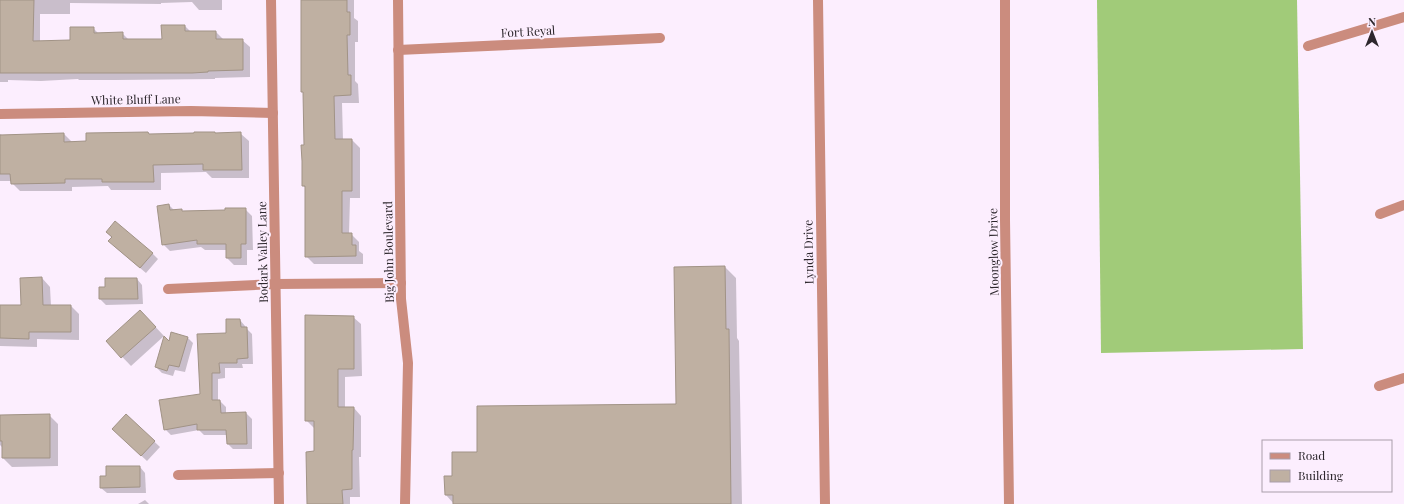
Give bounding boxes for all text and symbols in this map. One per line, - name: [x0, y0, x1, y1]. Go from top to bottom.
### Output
- north arrow: [1352, 12, 1392, 52]
- text: N: [1368, 14, 1376, 29]
- street label: Fort Reyal: [500, 22, 556, 40]
- street label: White Bluff Lane: [90, 90, 181, 108]
- street label: Bodark Valley Lane: [253, 201, 271, 303]
- street label: Big John Boulevard: [379, 201, 397, 303]
- street label: Moonglow Drive: [984, 208, 1002, 296]
- street label: Lynda Drive: [799, 220, 817, 284]
- legend: [1262, 440, 1392, 492]
- text: Road: [1298, 447, 1325, 463]
- text: Building: [1298, 467, 1344, 483]

